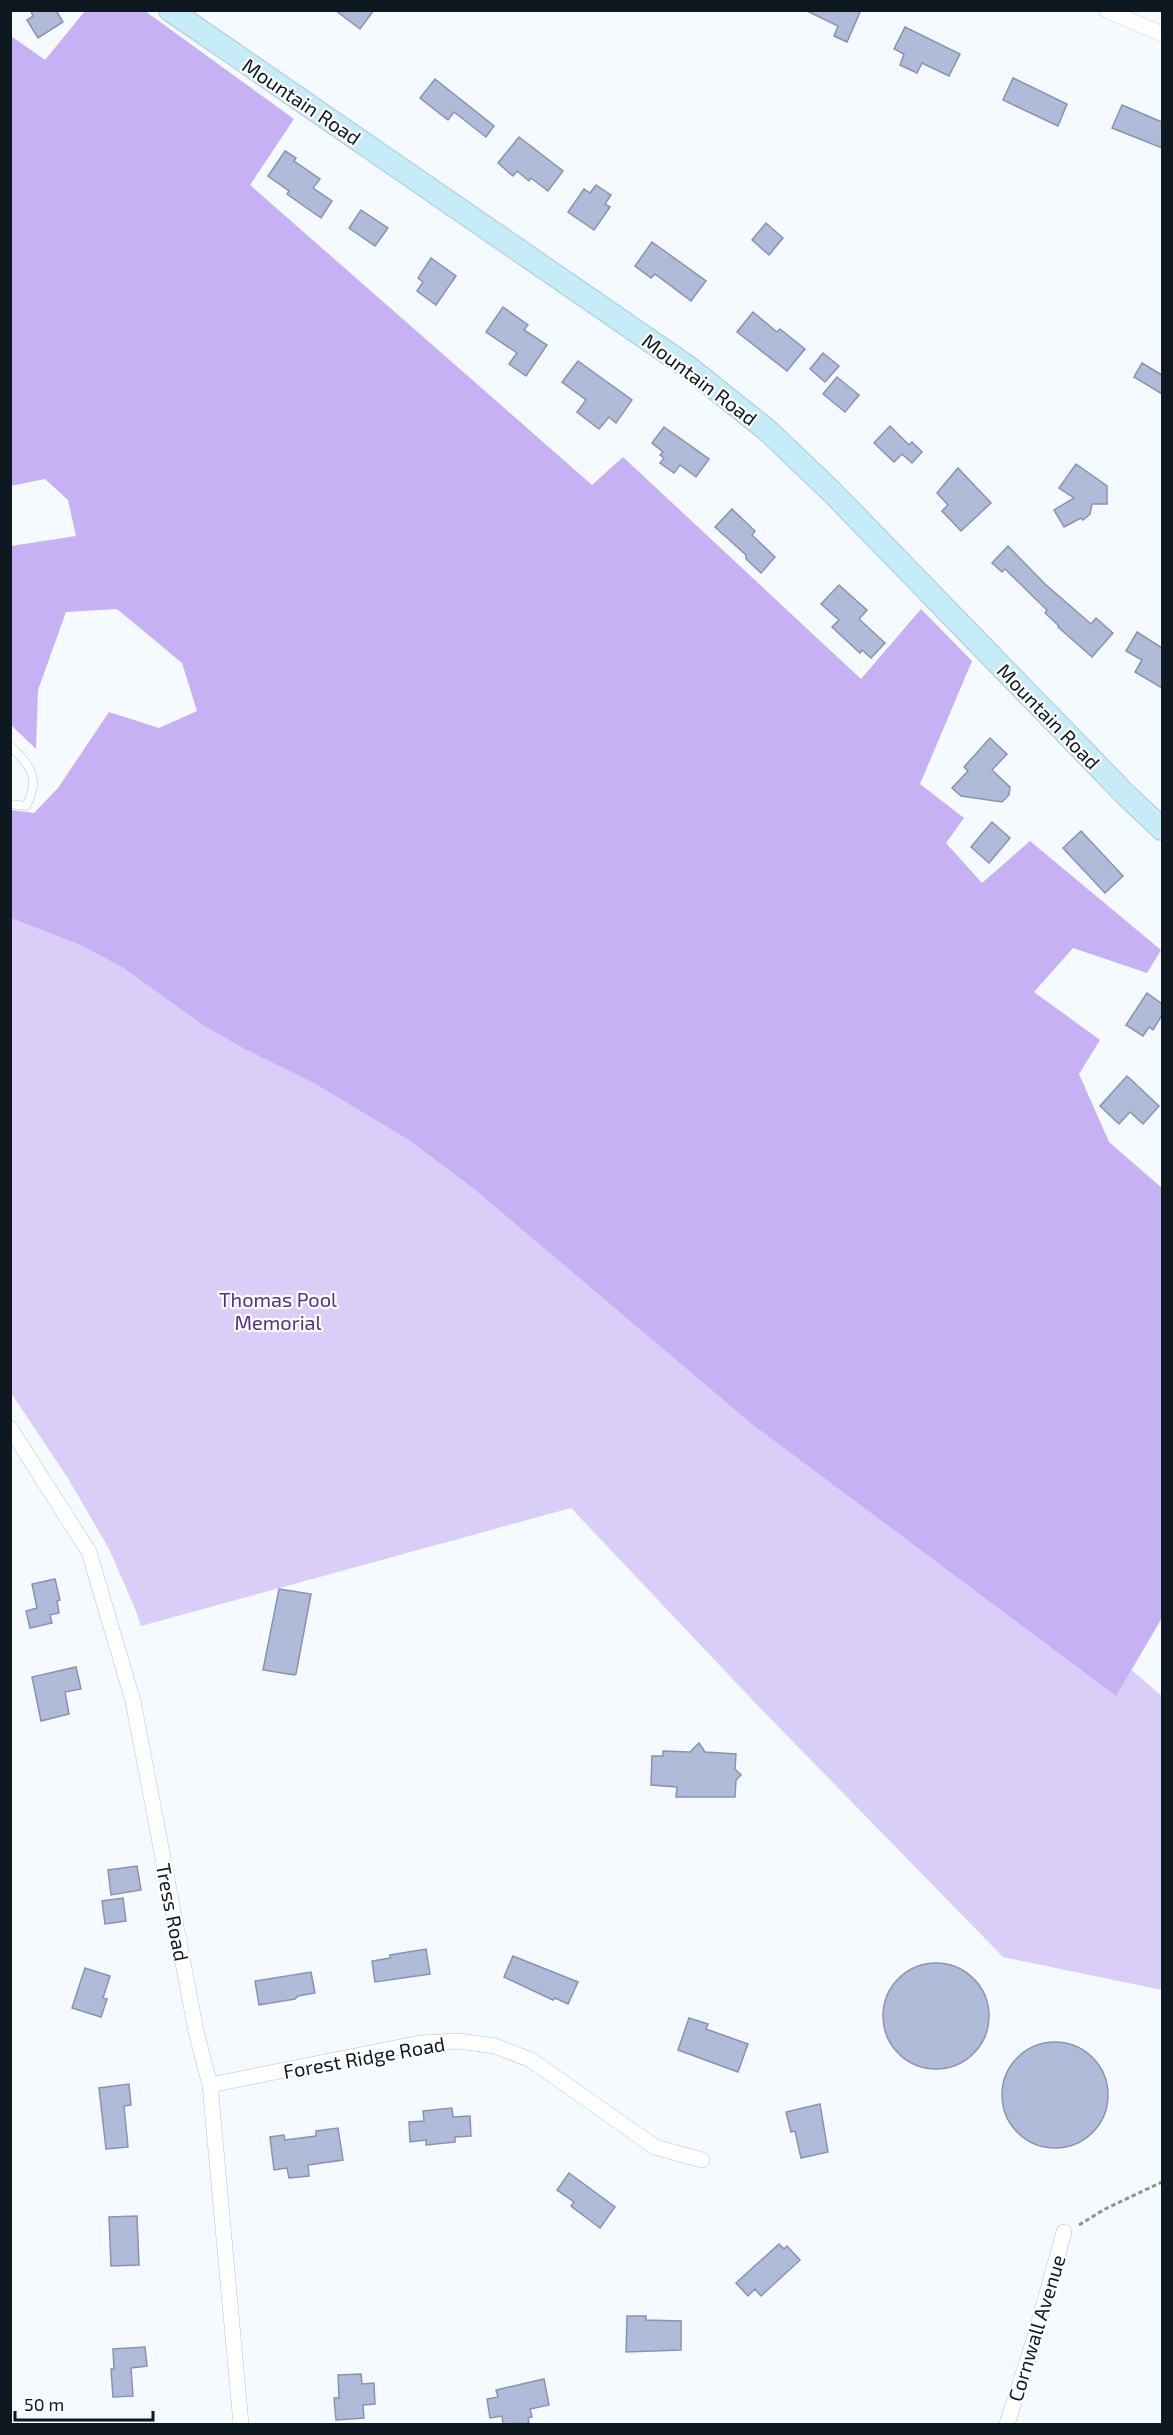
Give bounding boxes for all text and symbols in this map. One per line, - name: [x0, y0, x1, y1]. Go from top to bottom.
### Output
- street label: Mountain Road: [238, 53, 366, 149]
- street label: Mountain Road: [638, 328, 762, 430]
- street label: Mountain Road: [993, 658, 1105, 774]
- park label: Thomas Pool Memorial: [219, 1287, 337, 1334]
- street label: Tress Road: [152, 1861, 194, 1963]
- street label: Forest Ridge Road: [281, 2031, 447, 2083]
- street label: Cornwall Avenue: [1002, 2252, 1070, 2404]
- scale bar: [15, 2384, 153, 2422]
- text: 50 m: [24, 2393, 64, 2415]

